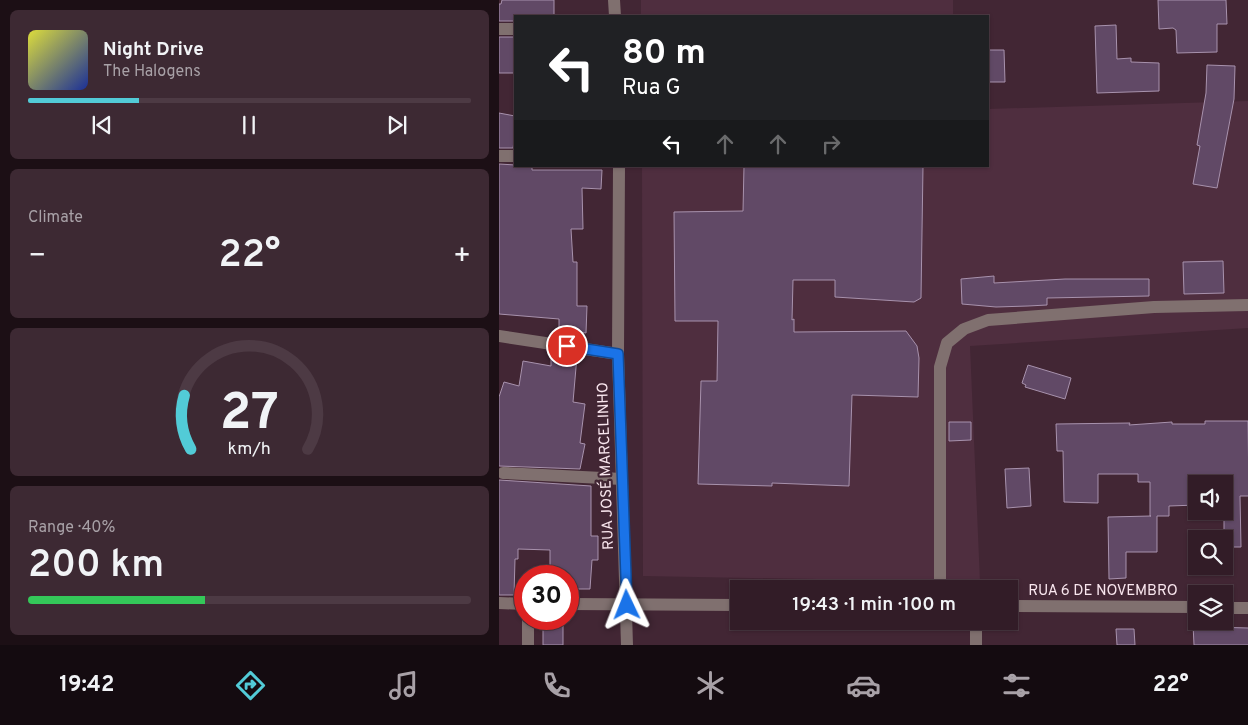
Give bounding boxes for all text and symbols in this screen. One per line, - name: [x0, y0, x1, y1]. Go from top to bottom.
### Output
- text: 80 m: [622, 32, 706, 76]
- icon: left: [539, 35, 604, 100]
- text: Night Drive: [103, 38, 204, 62]
- text: The Halogens: [103, 62, 201, 82]
- text: Rua G: [622, 75, 681, 102]
- icon: previous: [88, 111, 116, 139]
- icon: pause: [235, 111, 263, 139]
- icon: next: [383, 111, 411, 139]
- icon: left: [658, 130, 686, 158]
- icon: ahead: [711, 130, 739, 158]
- icon: ahead: [764, 130, 792, 158]
- icon: right: [817, 130, 845, 158]
- text: Climate: [28, 208, 83, 228]
- text: 22°: [218, 232, 281, 281]
- text: −: [28, 239, 46, 275]
- text: +: [453, 239, 471, 275]
- pin: [546, 325, 588, 367]
- icon: arrive: [553, 332, 581, 360]
- text: 27: [220, 382, 279, 448]
- street label: RUA JOSÉ MARCELINHO: [593, 382, 619, 550]
- text: km/h: [228, 438, 271, 461]
- map controls: [1188, 475, 1233, 630]
- button: sound: [1188, 475, 1233, 520]
- text: Range · 40%: [28, 518, 116, 538]
- button: search: [1188, 530, 1233, 575]
- text: 200 km: [28, 542, 164, 591]
- speed limit sign: 30: [514, 565, 579, 630]
- position arrow: [600, 578, 652, 630]
- street label: RUA 6 DE NOVEMBRO: [1028, 582, 1178, 601]
- button: layers: [1188, 585, 1233, 630]
- text: 19:43 · 1 min · 100 m: [792, 593, 956, 617]
- icon: directions: [233, 668, 268, 703]
- icon: music: [386, 668, 421, 703]
- icon: phone: [539, 668, 574, 703]
- icon: climate: [693, 668, 728, 703]
- icon: car: [846, 668, 881, 703]
- icon: filters: [999, 668, 1034, 703]
- text: 19:42: [59, 672, 114, 699]
- text: 22°: [1153, 672, 1189, 699]

